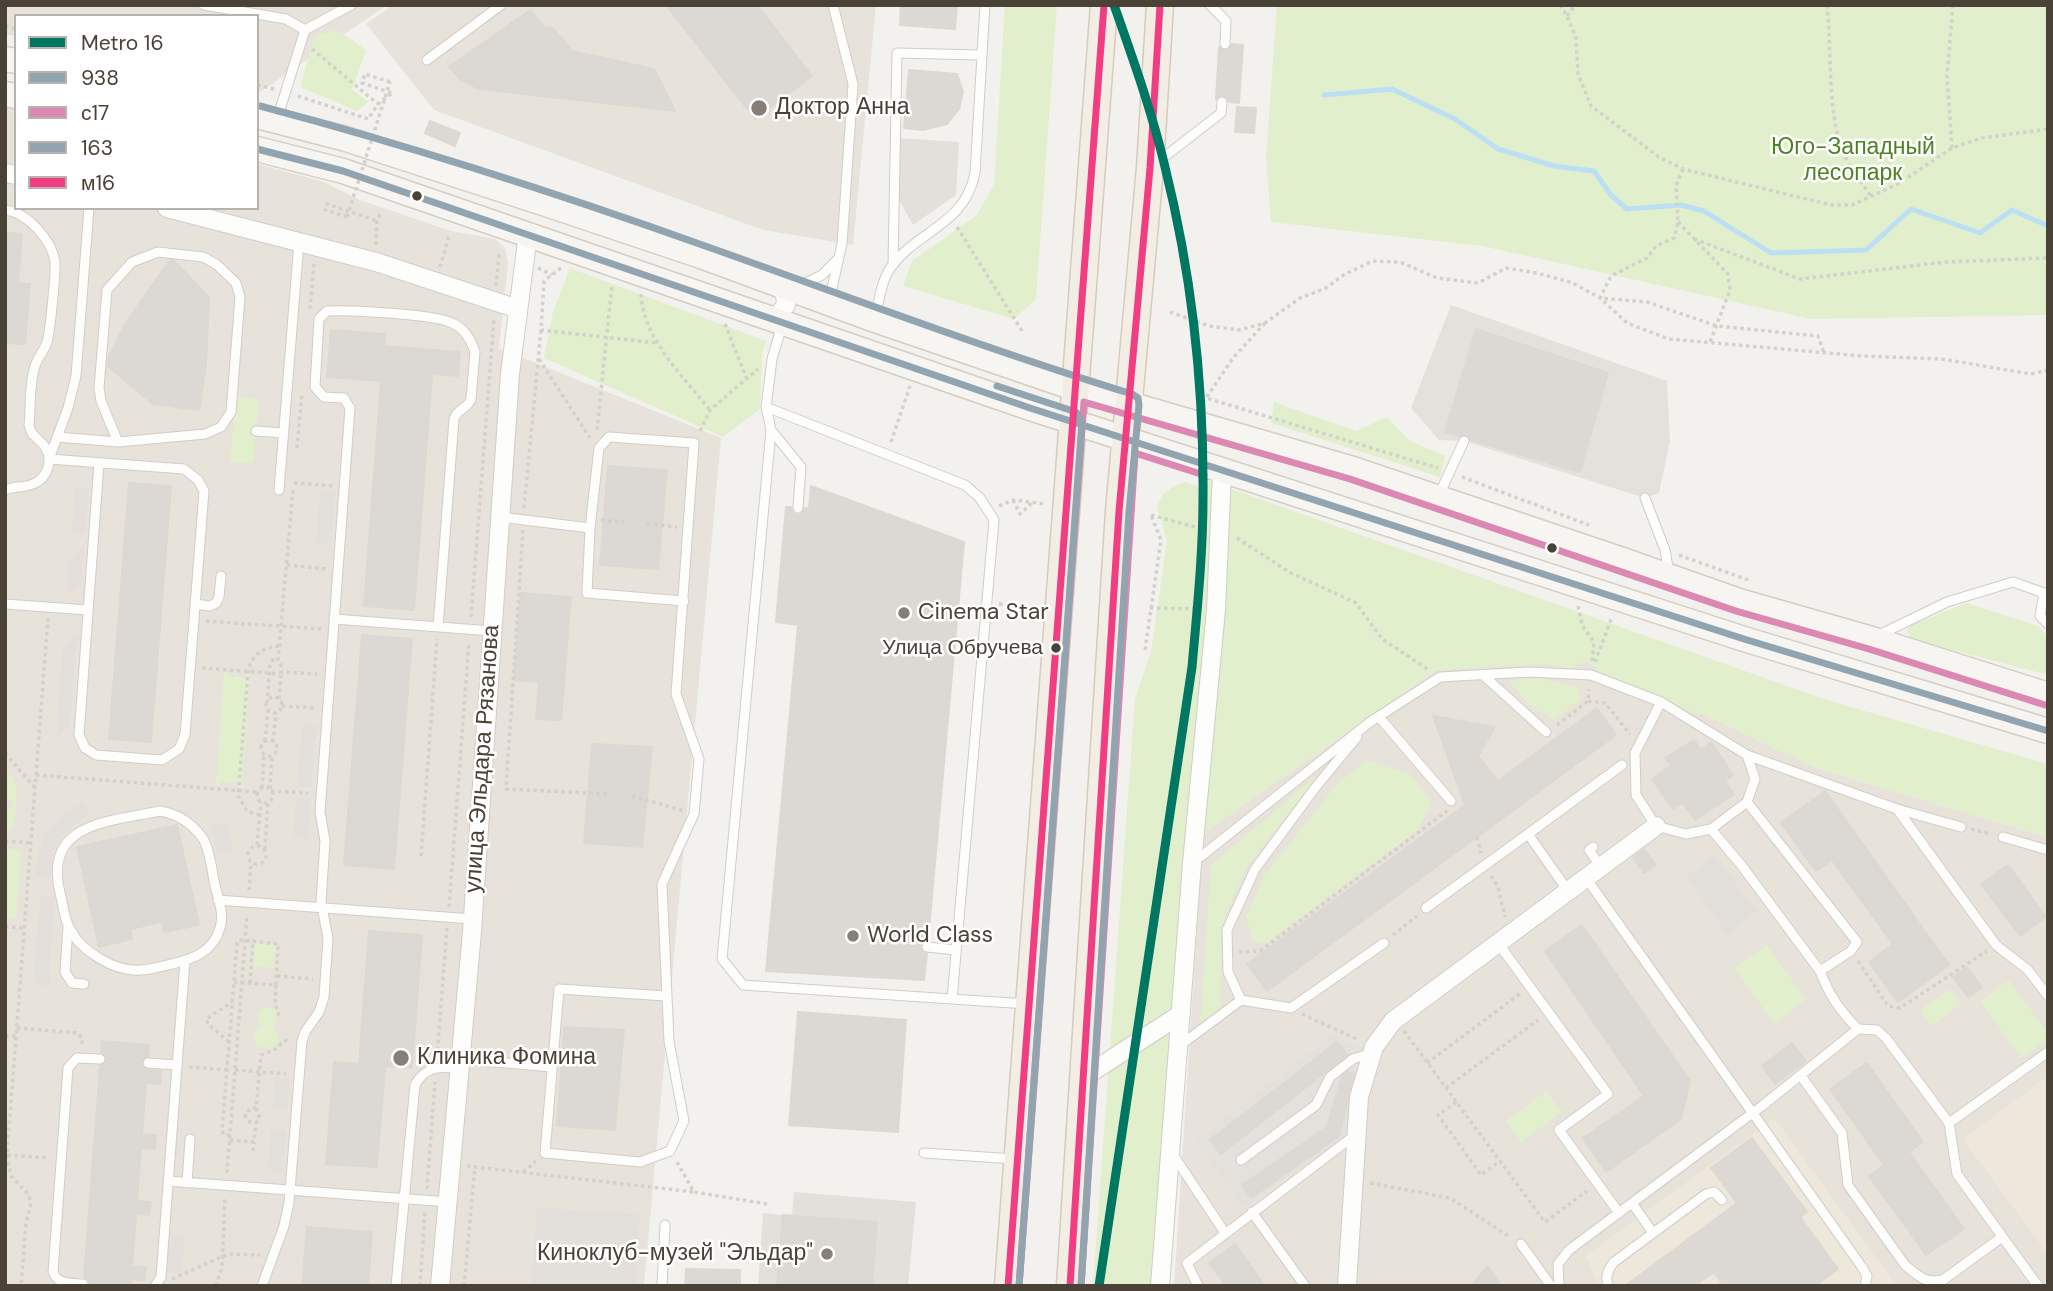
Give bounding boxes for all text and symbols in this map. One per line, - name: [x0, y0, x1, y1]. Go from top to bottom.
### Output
- legend: [14, 14, 259, 210]
- text: Metro 16: [81, 29, 164, 57]
- text: 938: [81, 64, 119, 92]
- place label: Доктор Анна: [775, 94, 909, 122]
- marker: Доктор Анна: [749, 98, 769, 118]
- text: с17: [81, 99, 109, 127]
- text: 163: [81, 134, 113, 162]
- park label: Юго-Западный лесопарк: [1771, 134, 1935, 188]
- text: м16: [81, 169, 115, 197]
- unlabelled marker: [410, 189, 424, 203]
- unlabelled marker: [1545, 541, 1559, 555]
- place label: Cinema Star: [918, 599, 1049, 627]
- marker: Cinema Star: [896, 605, 912, 621]
- street label: улица Эльдара Рязанова: [460, 624, 506, 894]
- place label: Улица Обручева: [882, 635, 1043, 661]
- marker: Улица Обручева: [1049, 641, 1063, 655]
- place label: World Class: [867, 922, 993, 950]
- marker: World Class: [845, 928, 861, 944]
- place label: Клиника Фомина: [417, 1044, 596, 1072]
- marker: Клиника Фомина: [391, 1048, 411, 1068]
- place label: Киноклуб-музей "Эльдар": [537, 1240, 813, 1268]
- marker: Киноклуб-музей "Эльдар": [819, 1246, 835, 1262]

